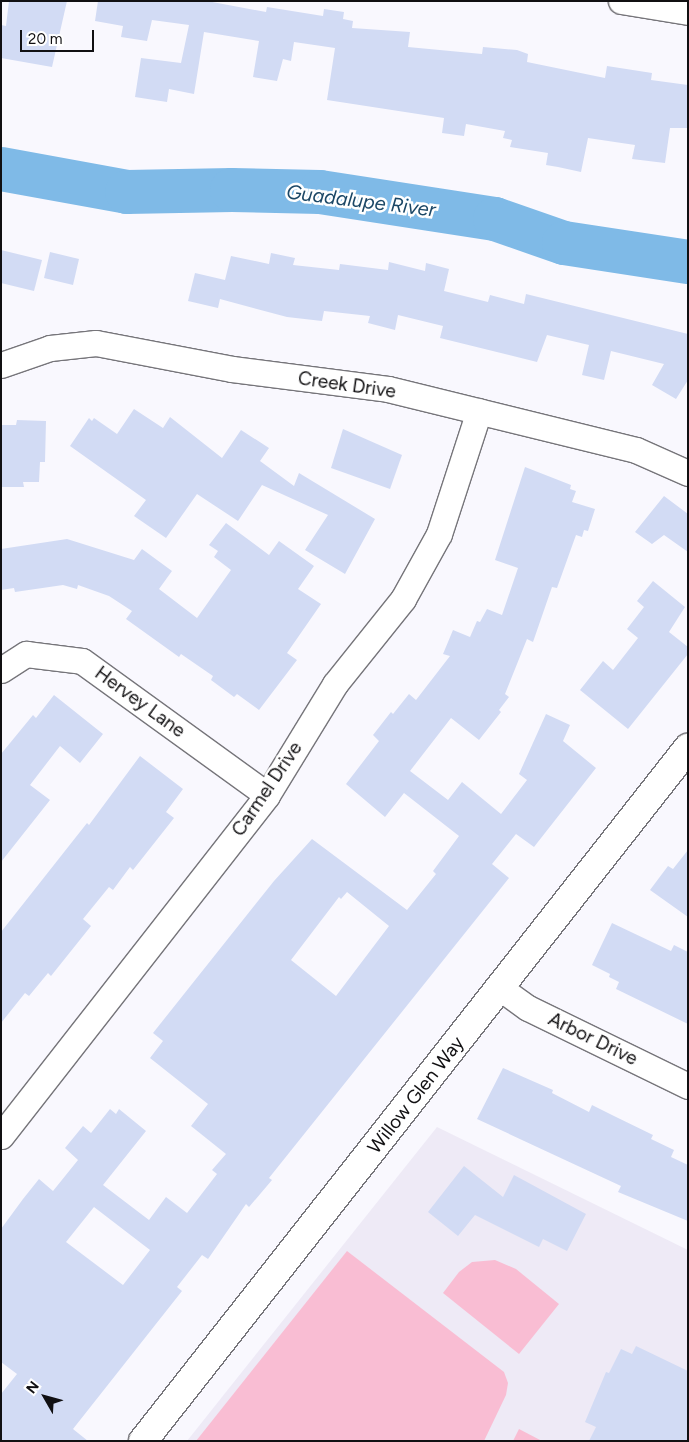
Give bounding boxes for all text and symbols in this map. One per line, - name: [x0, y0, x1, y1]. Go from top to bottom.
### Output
- scale bar: [22, 20, 96, 52]
- text: 20 m: [28, 30, 62, 48]
- water label: Guadalupe River: [285, 180, 437, 222]
- street label: Creek Drive: [297, 367, 397, 403]
- street label: Hervey Lane: [90, 662, 190, 742]
- street label: Carmel Drive: [227, 737, 307, 841]
- street label: Arbor Drive: [545, 1008, 641, 1070]
- street label: Willow Glen Way: [363, 1032, 469, 1158]
- north arrow: [20, 1372, 70, 1422]
- text: N: [23, 1378, 43, 1397]

